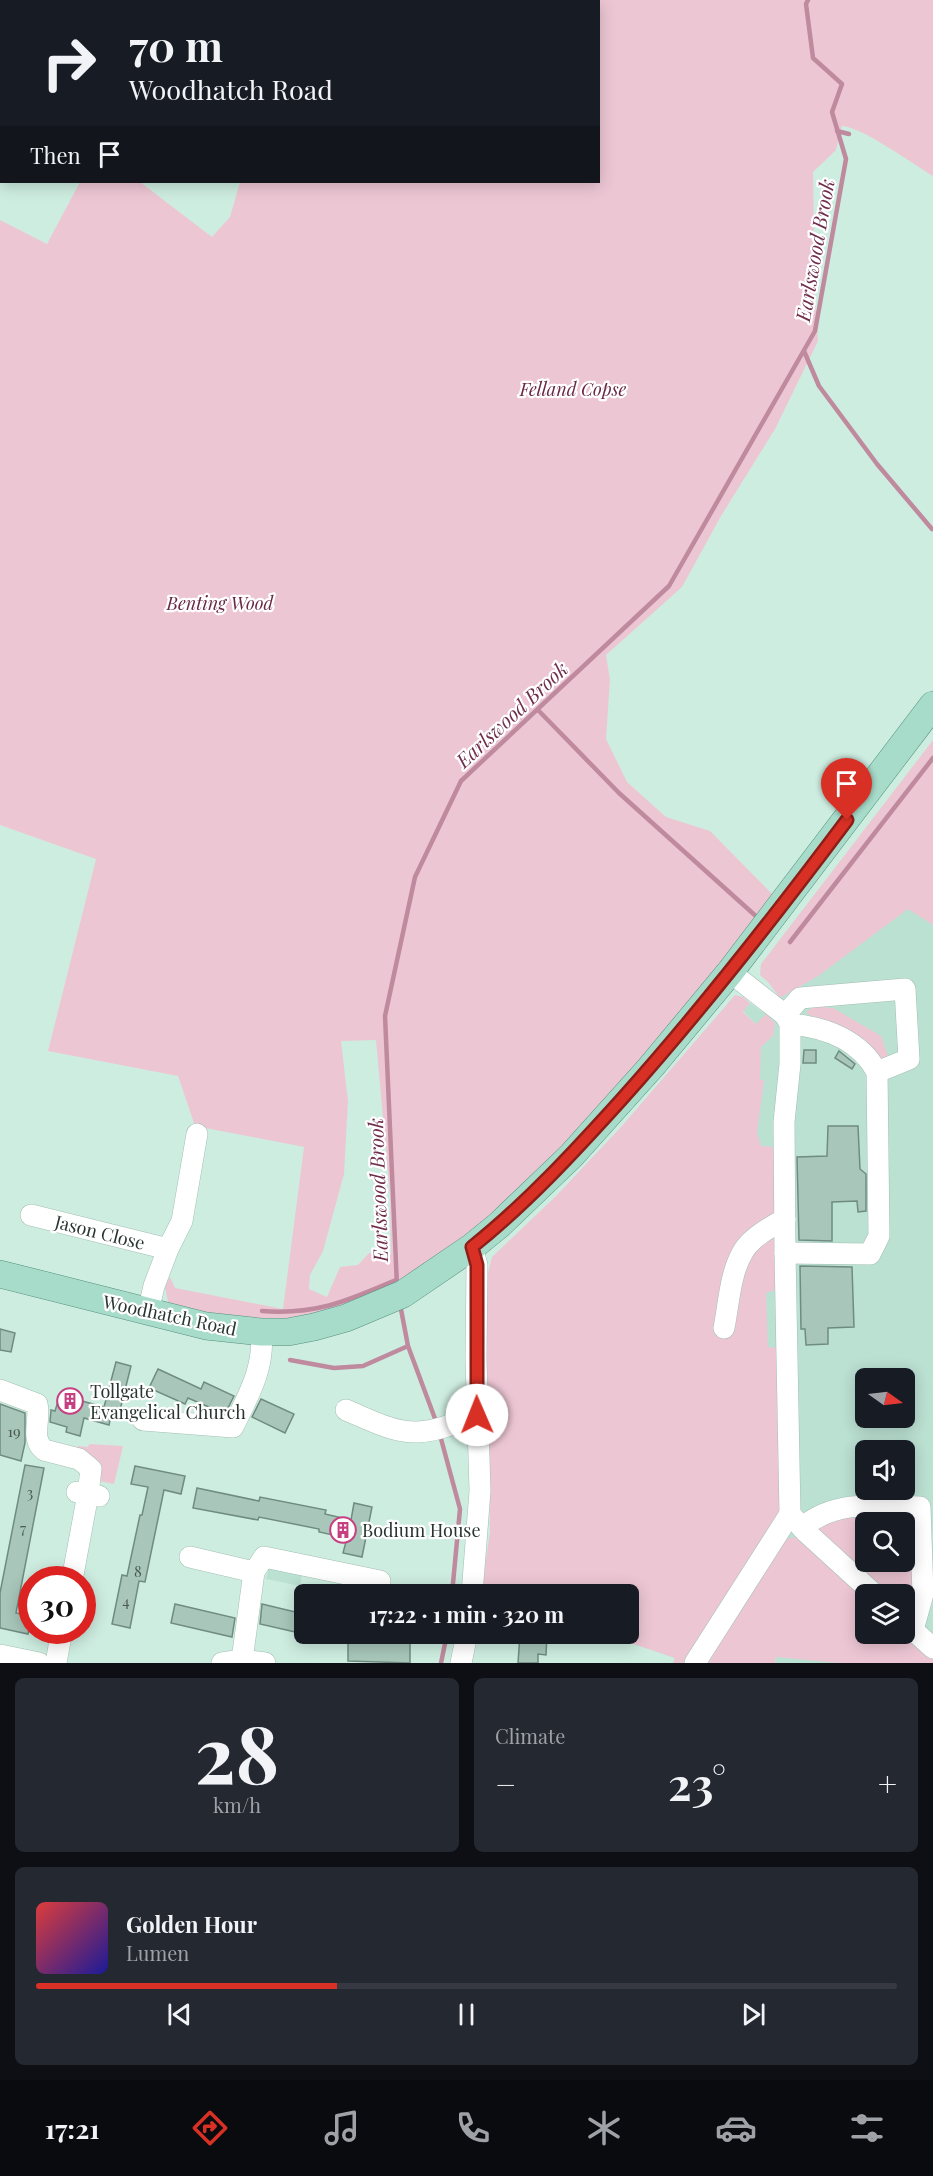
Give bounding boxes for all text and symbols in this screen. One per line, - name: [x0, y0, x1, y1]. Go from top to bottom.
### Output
- text: 70 m: [129, 17, 223, 73]
- icon: right: [30, 24, 108, 102]
- text: Woodhatch Road: [129, 71, 333, 107]
- icon: arrive: [93, 138, 126, 171]
- text: Then: [30, 140, 81, 170]
- water label: Earlswood Brook: [788, 177, 840, 324]
- park label: Felland Copse: [519, 377, 627, 401]
- park label: Benting Wood: [166, 591, 275, 615]
- water label: Earlswood Brook: [448, 655, 573, 774]
- pin: [821, 758, 872, 820]
- icon: arrive: [830, 767, 863, 800]
- water label: Earlswood Brook: [361, 1118, 393, 1263]
- street label: Jason Close: [52, 1209, 148, 1255]
- street label: Woodhatch Road: [100, 1289, 239, 1341]
- north arrow: [855, 1368, 915, 1428]
- map controls: [855, 1368, 915, 1644]
- place label: Tollgate Evangelical Church: [90, 1379, 246, 1424]
- position arrow: [445, 1383, 509, 1447]
- building icon: Tollgate Evangelical Church: [55, 1386, 85, 1416]
- house number: 19: [7, 1421, 21, 1441]
- button: sound: [855, 1440, 915, 1500]
- house number: 3: [27, 1482, 34, 1502]
- button: search: [855, 1512, 915, 1572]
- building icon: Bodium House: [328, 1515, 358, 1545]
- house number: 7: [20, 1518, 26, 1538]
- place label: Bodium House: [362, 1518, 481, 1542]
- house number: 8: [134, 1561, 142, 1581]
- speed limit sign: 30: [18, 1566, 96, 1644]
- button: layers: [855, 1584, 915, 1644]
- house number: 4: [122, 1591, 130, 1611]
- text: 17:22 · 1 min · 320 m: [369, 1599, 564, 1629]
- text: 28: [195, 1700, 279, 1804]
- text: Climate: [495, 1722, 565, 1749]
- text: 23°: [668, 1752, 726, 1812]
- text: −: [495, 1761, 516, 1805]
- text: +: [878, 1761, 897, 1805]
- text: km/h: [213, 1791, 261, 1818]
- text: Golden Hour: [126, 1909, 257, 1939]
- text: Lumen: [126, 1939, 189, 1966]
- icon: previous: [163, 1998, 196, 2031]
- icon: pause: [450, 1998, 483, 2031]
- icon: next: [737, 1998, 770, 2031]
- icon: directions: [189, 2107, 231, 2149]
- icon: music: [321, 2107, 363, 2149]
- icon: phone: [452, 2107, 494, 2149]
- icon: climate: [583, 2107, 625, 2149]
- icon: car: [715, 2107, 757, 2149]
- icon: filters: [846, 2107, 888, 2149]
- text: 17:21: [45, 2110, 100, 2146]

